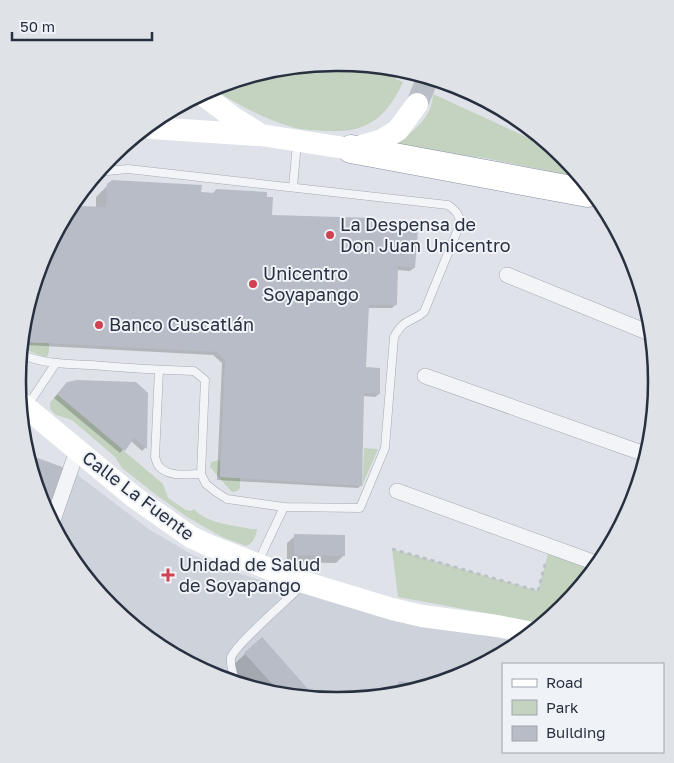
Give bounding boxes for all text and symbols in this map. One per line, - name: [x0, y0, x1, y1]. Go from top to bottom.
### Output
- scale bar: [12, 10, 152, 42]
- text: 50 m: [20, 17, 55, 35]
- place label: La Despensa de Don Juan Unicentro: [340, 213, 511, 256]
- marker: La Despensa de Don Juan Unicentro: [324, 229, 336, 241]
- place label: Unicentro Soyapango: [263, 262, 359, 305]
- marker: Unicentro Soyapango: [247, 278, 259, 290]
- place label: Banco Cuscatlán: [109, 313, 254, 335]
- marker: Banco Cuscatlán: [93, 319, 105, 331]
- street label: Calle La Fuente: [78, 446, 199, 544]
- place label: Unidad de Salud de Soyapango: [179, 553, 320, 596]
- marker: Unidad de Salud de Soyapango: [161, 568, 175, 582]
- legend: [502, 663, 664, 753]
- text: Road: [546, 673, 583, 691]
- text: Park: [546, 698, 579, 716]
- text: Building: [546, 723, 606, 741]

